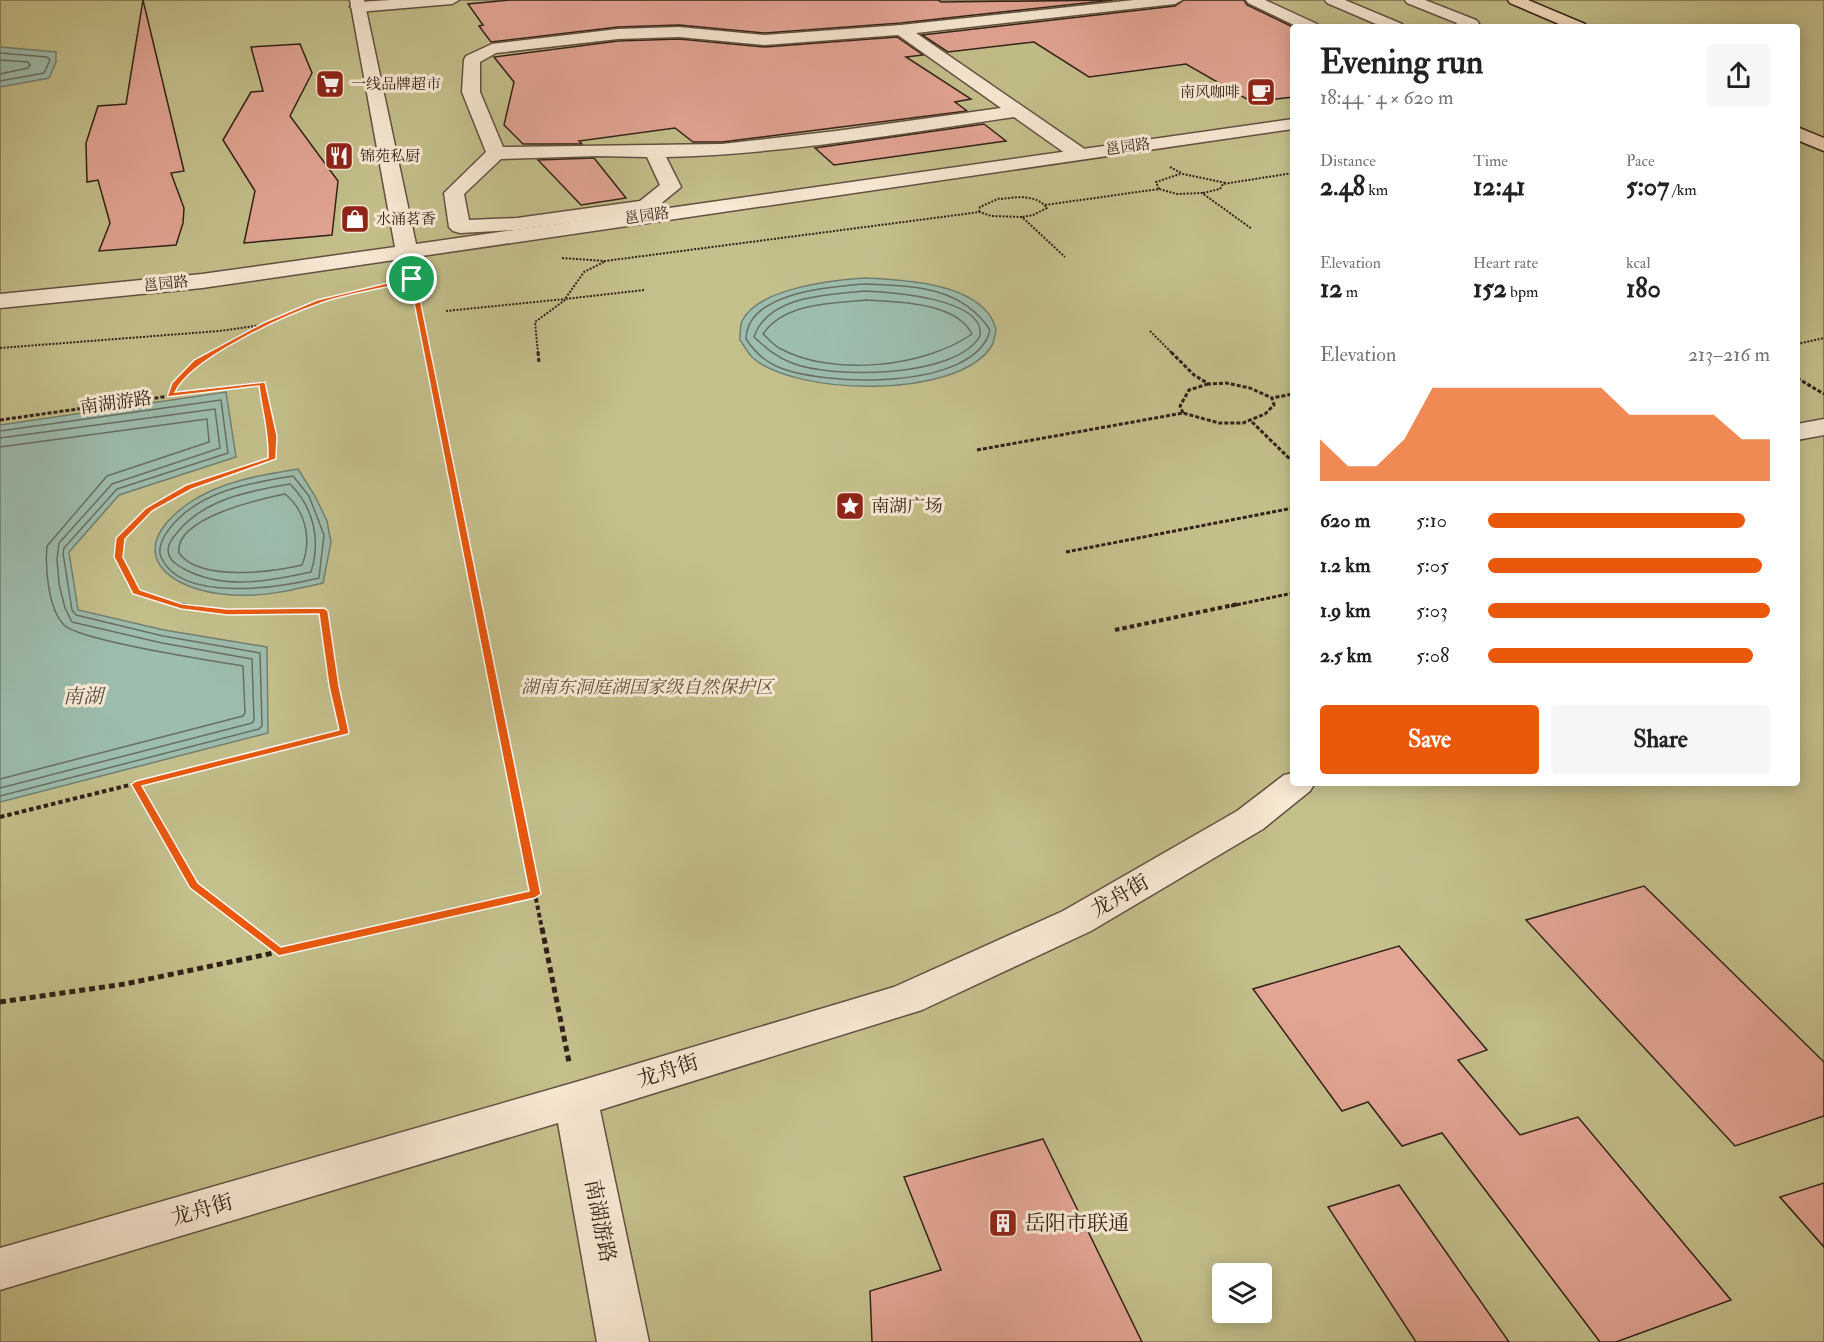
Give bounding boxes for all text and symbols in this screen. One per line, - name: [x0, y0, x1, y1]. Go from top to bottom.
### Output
- text: Evening run: [1320, 42, 1483, 83]
- button: share: [1707, 44, 1770, 107]
- supermarket icon: 一线品牌超市: [314, 68, 346, 100]
- place label: 一线品牌超市: [351, 75, 441, 94]
- cafe icon: 南风咖啡: [1245, 76, 1277, 108]
- place label: 南风咖啡: [1180, 83, 1240, 102]
- text: 18:44 · 4 × 620 m: [1320, 85, 1454, 110]
- street label: 邕园路: [1104, 134, 1152, 160]
- restaurant icon: 锦苑私厨: [323, 140, 355, 172]
- place label: 锦苑私厨: [360, 147, 420, 166]
- text: Distance: [1320, 151, 1376, 171]
- text: Time: [1473, 151, 1508, 171]
- text: Pace: [1626, 151, 1655, 171]
- text: 2.48: [1320, 171, 1365, 203]
- text: 12:41: [1473, 171, 1525, 203]
- text: 5:07: [1626, 171, 1669, 203]
- text: km: [1365, 180, 1388, 200]
- text: /km: [1669, 180, 1697, 200]
- shop icon: 水涌茗香: [339, 203, 371, 235]
- street label: 邕园路: [623, 203, 671, 229]
- place label: 水涌茗香: [376, 210, 436, 229]
- pin: [386, 253, 437, 304]
- text: Elevation: [1320, 253, 1381, 273]
- text: Heart rate: [1473, 253, 1538, 273]
- text: kcal: [1626, 253, 1651, 273]
- icon: arrive: [395, 262, 428, 295]
- street label: 邕园路: [143, 272, 189, 296]
- text: 12: [1320, 273, 1342, 305]
- text: 152: [1473, 273, 1507, 305]
- text: 180: [1626, 273, 1661, 305]
- text: m: [1342, 282, 1358, 302]
- text: bpm: [1507, 282, 1538, 302]
- text: Elevation: [1320, 342, 1396, 367]
- text: 213–216 m: [1688, 342, 1770, 367]
- street label: 南湖游路: [79, 387, 153, 419]
- place icon: 南湖广场: [834, 490, 866, 522]
- place label: 南湖广场: [871, 495, 943, 518]
- text: 620 m: [1320, 508, 1370, 533]
- text: 5:10: [1416, 508, 1447, 533]
- text: 1.2 km: [1320, 553, 1370, 578]
- text: 5:05: [1416, 553, 1449, 578]
- text: 1.9 km: [1320, 598, 1371, 623]
- text: 5:03: [1416, 598, 1448, 623]
- text: 2.5 km: [1320, 643, 1372, 668]
- text: 5:08: [1416, 643, 1449, 668]
- park label: 湖南东洞庭湖国家级自然保护区: [521, 676, 775, 699]
- water label: 南湖: [63, 684, 106, 709]
- button: Save: [1320, 705, 1539, 774]
- button: Share: [1551, 705, 1770, 774]
- street label: 龙舟街: [1086, 869, 1154, 923]
- street label: 龙舟街: [634, 1048, 702, 1094]
- street label: 南湖游路: [579, 1177, 621, 1265]
- street label: 龙舟街: [168, 1188, 236, 1232]
- building icon: 岳阳市联通: [987, 1207, 1019, 1239]
- place label: 岳阳市联通: [1024, 1210, 1129, 1237]
- map controls: [1212, 1263, 1272, 1323]
- button: layers: [1212, 1263, 1272, 1323]

